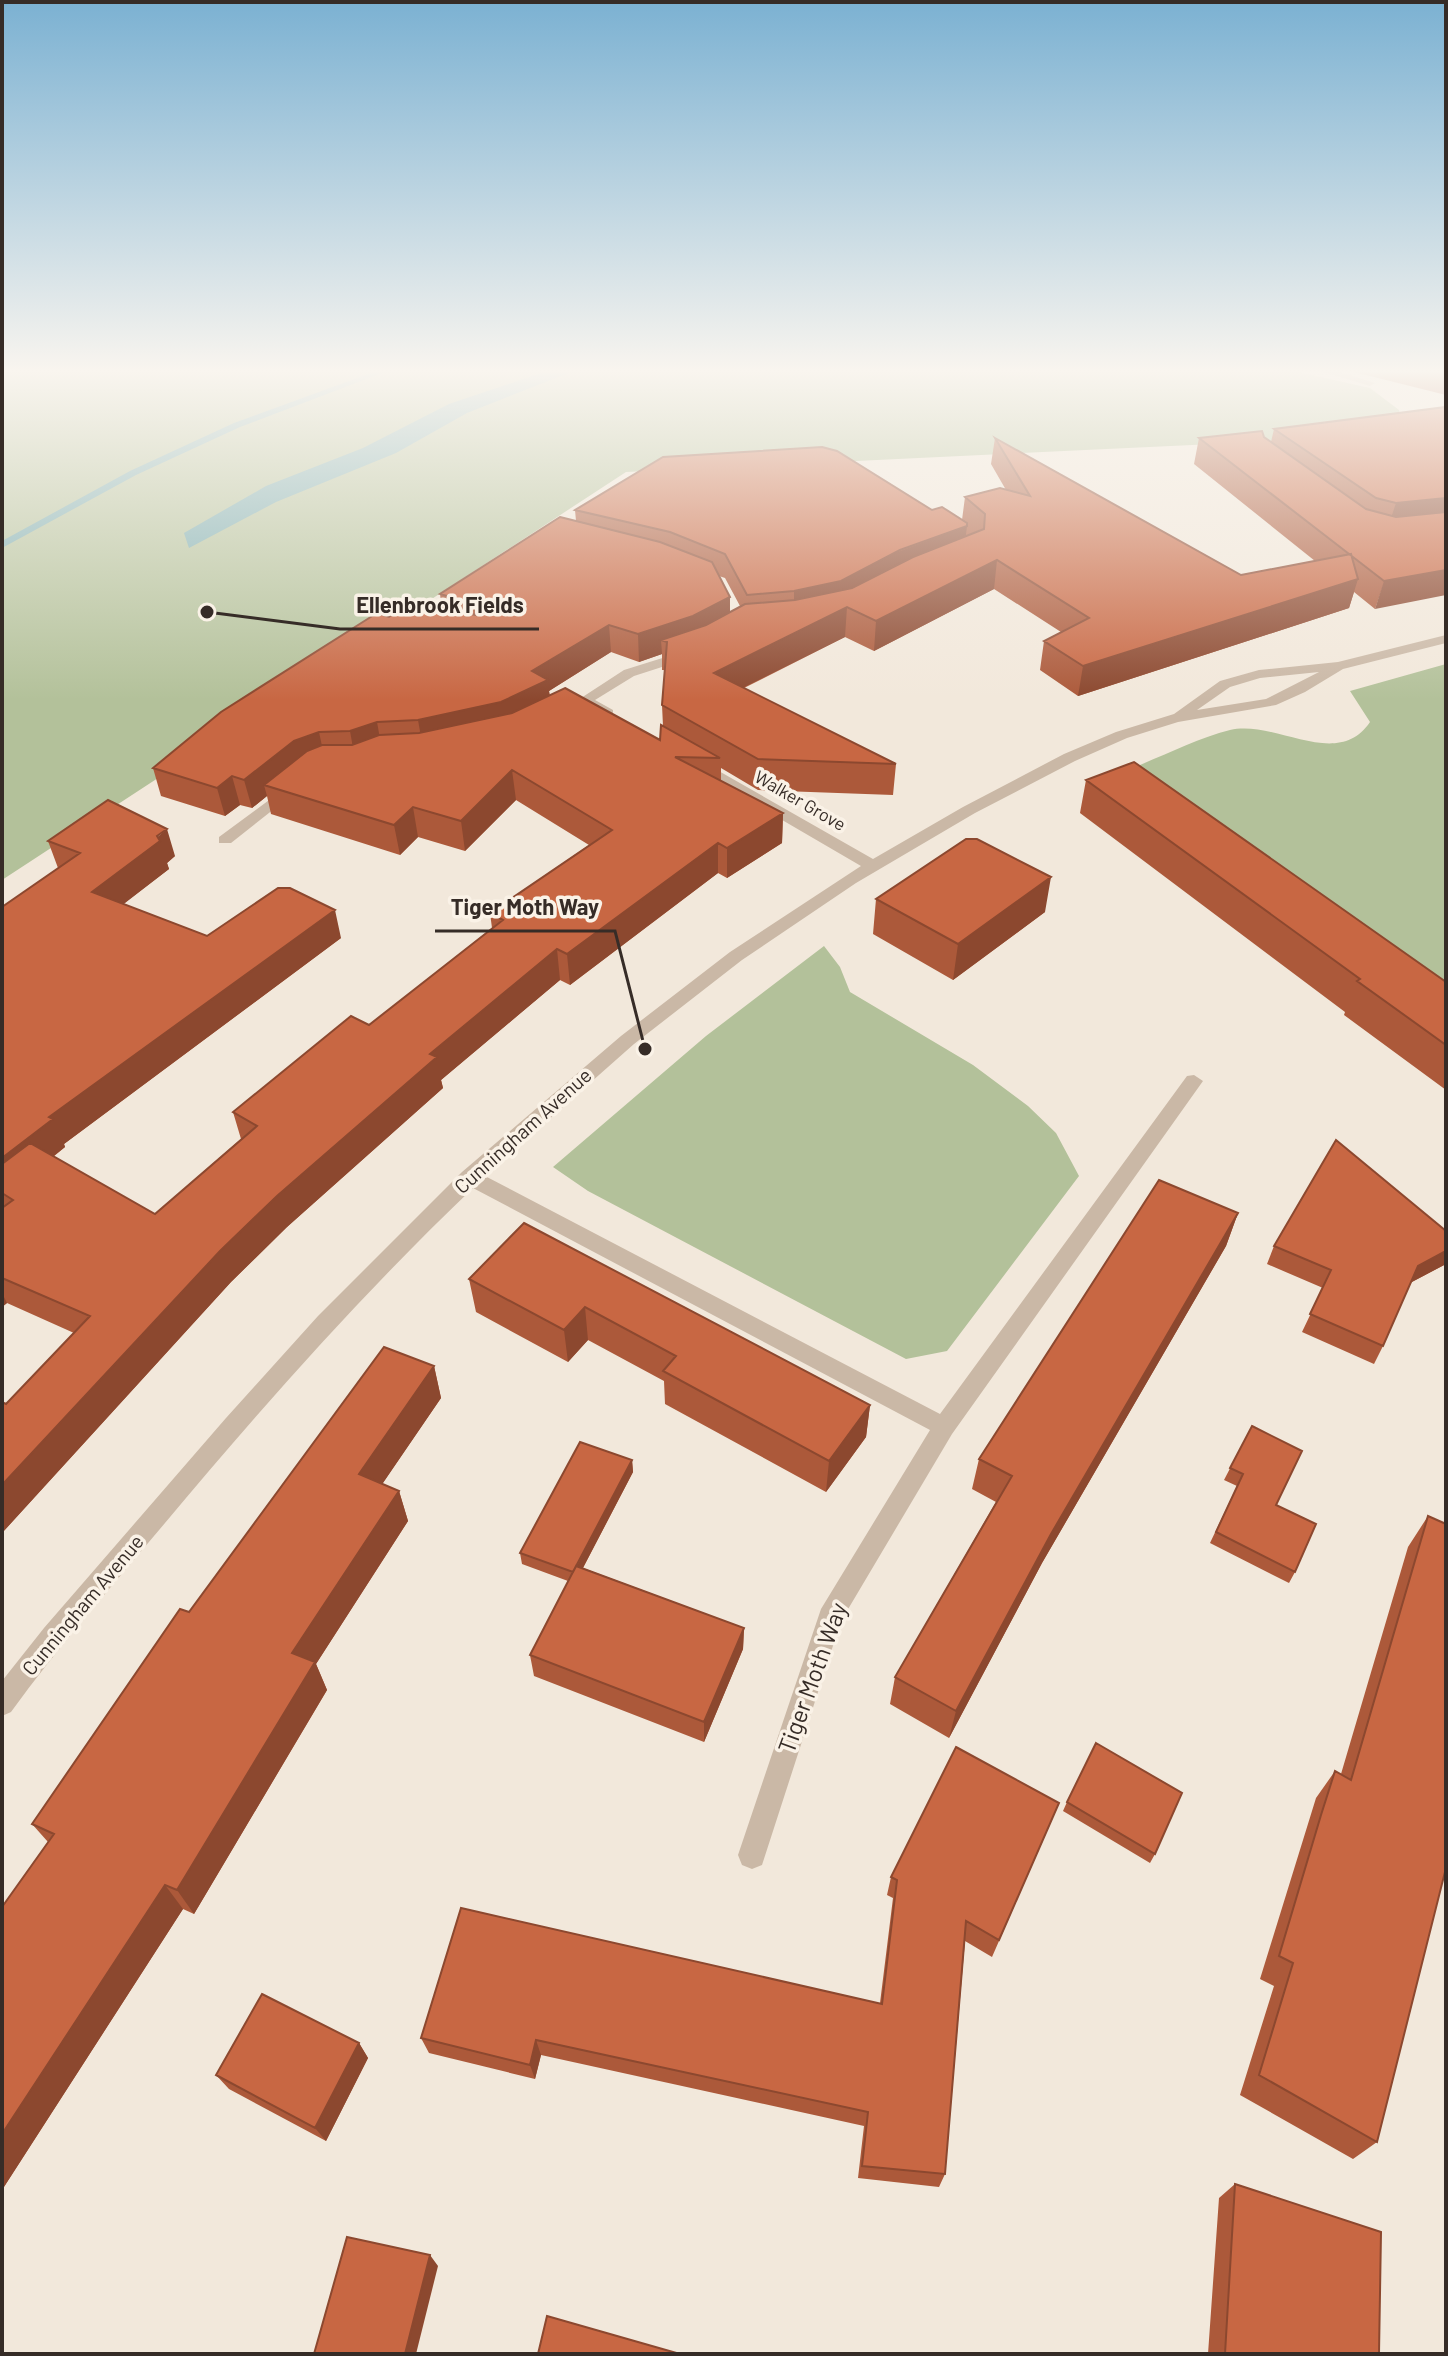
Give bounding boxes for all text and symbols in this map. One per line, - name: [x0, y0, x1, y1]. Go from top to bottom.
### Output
- callout: Ellenbrook Fields: [340, 583, 539, 629]
- text: Ellenbrook Fields: [356, 591, 524, 617]
- street label: Walker Grove: [751, 765, 850, 835]
- callout: Tiger Moth Way: [435, 885, 615, 931]
- text: Tiger Moth Way: [451, 893, 599, 919]
- street label: Cunningham Avenue: [449, 1062, 596, 1198]
- street label: Cunningham Avenue: [16, 1529, 148, 1680]
- street label: Tiger Moth Way: [771, 1598, 852, 1757]

